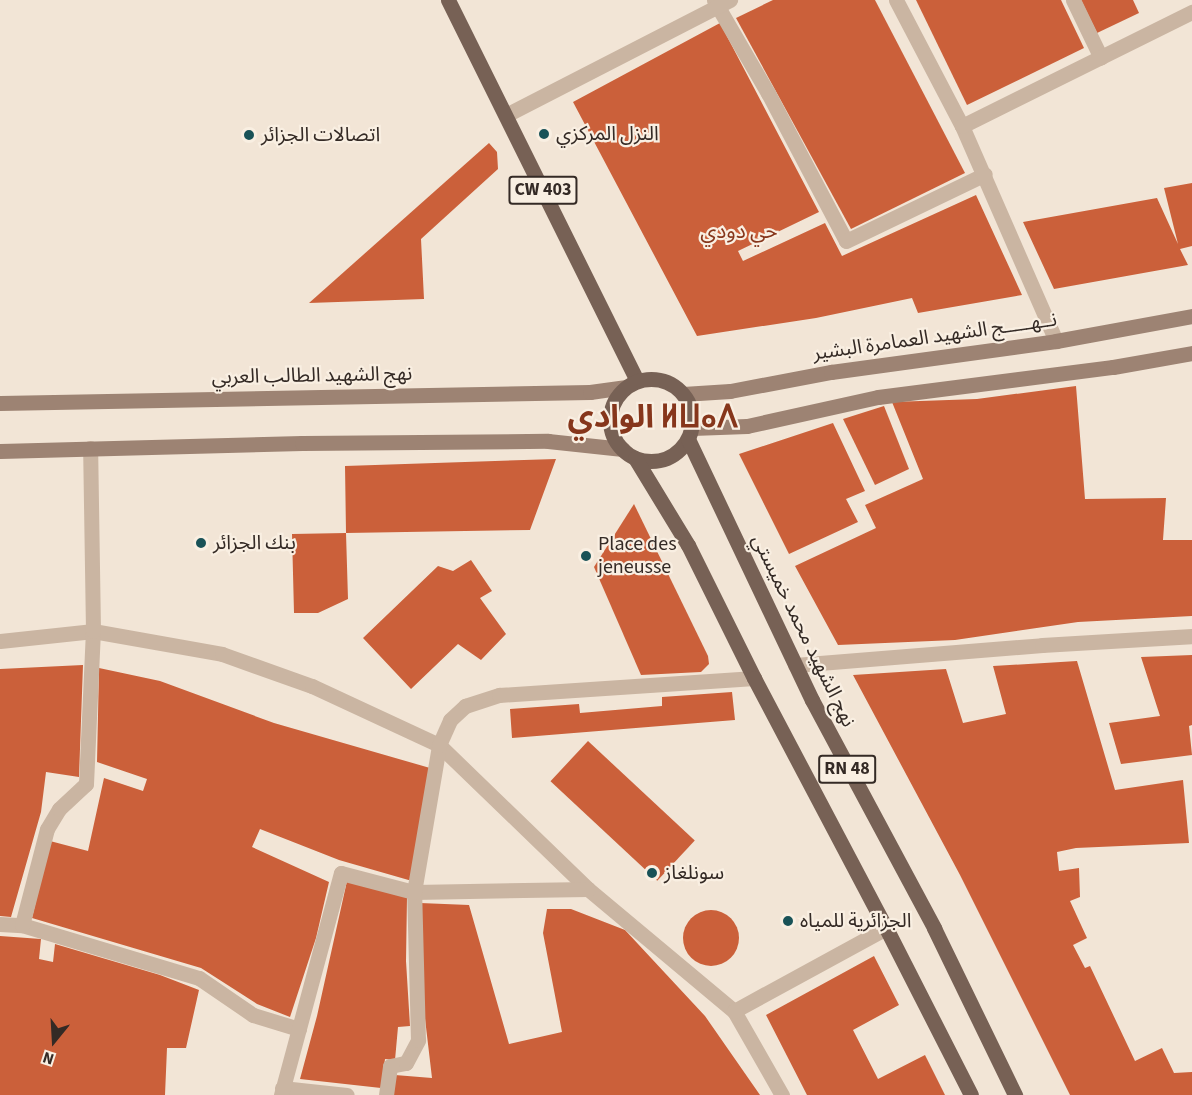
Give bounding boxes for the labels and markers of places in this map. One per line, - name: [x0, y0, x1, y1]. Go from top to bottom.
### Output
- place label: النزل المركزي: [556, 122, 659, 146]
- place label: اتصالات الجزائر: [261, 123, 380, 147]
- marker: النزل المركزي: [537, 127, 551, 141]
- marker: اتصالات الجزائر: [242, 128, 256, 142]
- place label: بنك الجزائر: [213, 531, 296, 555]
- place label: Place des jeneusse: [598, 532, 677, 579]
- marker: بنك الجزائر: [194, 536, 208, 550]
- marker: Place des jeneusse: [579, 549, 593, 563]
- place label: سونلغاز: [664, 861, 724, 885]
- marker: سونلغاز: [645, 866, 659, 880]
- place label: الجزائرية للمياه: [800, 909, 911, 933]
- marker: الجزائرية للمياه: [781, 914, 795, 928]

